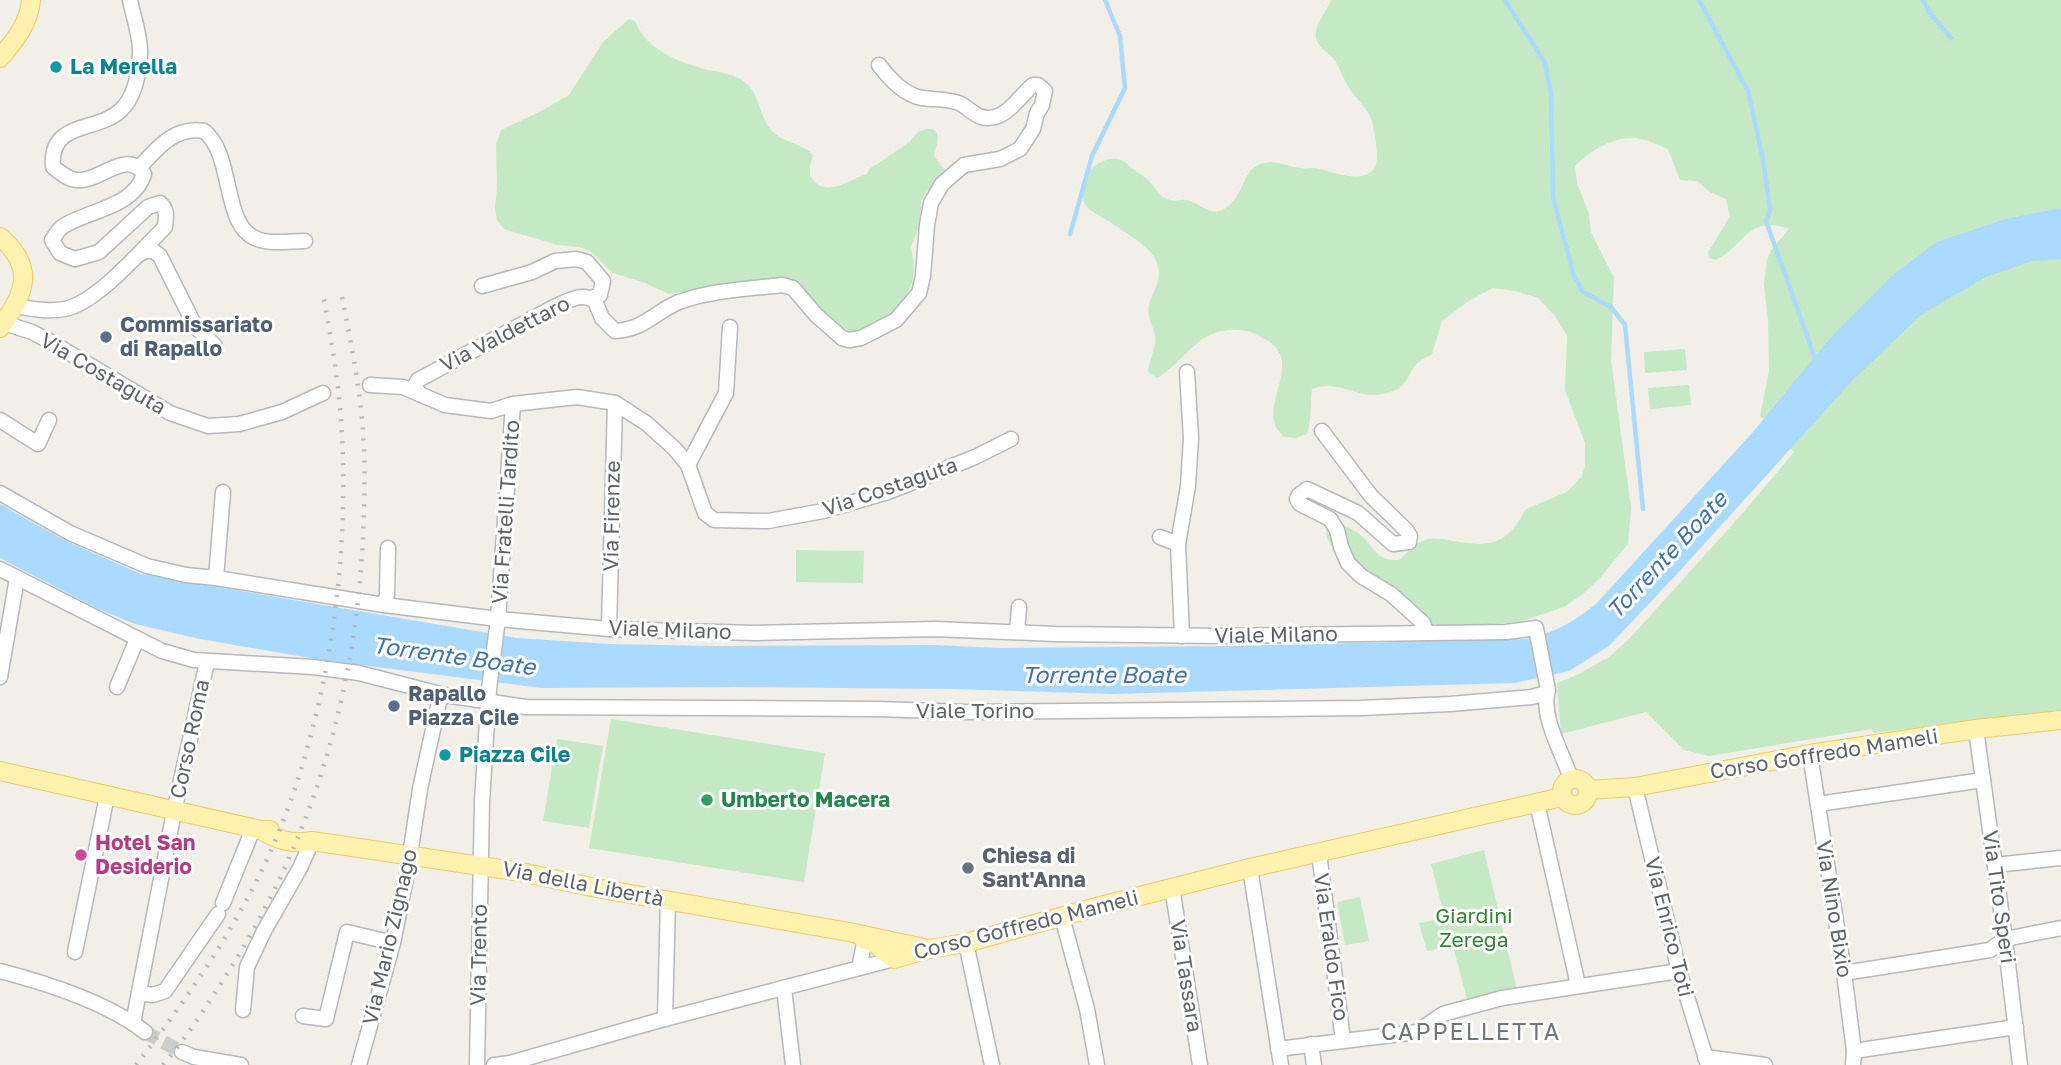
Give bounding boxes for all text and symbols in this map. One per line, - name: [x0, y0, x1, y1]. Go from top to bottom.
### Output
- place label: La Merella: [70, 53, 177, 79]
- marker: La Merella: [48, 59, 64, 75]
- street label: Via Valdettaro: [435, 289, 574, 377]
- place label: Commissariato di Rapallo: [120, 311, 273, 361]
- street label: Via Costaguta: [36, 327, 171, 420]
- marker: Commissariato di Rapallo: [98, 329, 114, 345]
- street label: Via Fratelli Tardito: [486, 419, 524, 605]
- street label: Via Costaguta: [819, 451, 961, 521]
- street label: Via Firenze: [597, 460, 625, 572]
- water label: Torrente Boate: [1600, 484, 1733, 624]
- street label: Viale Milano: [608, 614, 732, 644]
- street label: Viale Milano: [1214, 620, 1338, 648]
- water label: Torrente Boate: [371, 630, 539, 680]
- water label: Torrente Boate: [1022, 660, 1188, 688]
- street label: Corso Roma: [164, 677, 214, 801]
- place label: Rapallo Piazza Cile: [408, 680, 519, 730]
- street label: Viale Torino: [916, 697, 1034, 723]
- marker: Rapallo Piazza Cile: [386, 698, 402, 714]
- street label: Corso Goffredo Mameli: [1708, 722, 1940, 784]
- place label: Piazza Cile: [459, 741, 570, 767]
- marker: Piazza Cile: [437, 747, 453, 763]
- place label: Umberto Macera: [721, 786, 890, 812]
- marker: Umberto Macera: [699, 792, 715, 808]
- place label: Hotel San Desiderio: [95, 829, 195, 879]
- street label: Via Tito Speri: [1978, 829, 2022, 965]
- street label: Via Nino Bixio: [1811, 838, 1859, 979]
- place label: Chiesa di Sant'Anna: [982, 842, 1086, 892]
- street label: Via Mario Zignago: [356, 846, 422, 1027]
- marker: Hotel San Desiderio: [73, 847, 89, 863]
- street label: Via Enrico Toti: [1640, 854, 1700, 999]
- street label: Via della Libertà: [500, 855, 666, 911]
- marker: Chiesa di Sant'Anna: [960, 860, 976, 876]
- street label: Via Eraldo Fico: [1309, 871, 1355, 1022]
- street label: Corso Goffredo Mameli: [911, 884, 1141, 965]
- park label: Giardini Zerega: [1435, 902, 1513, 952]
- street label: Via Trento: [464, 904, 492, 1006]
- street label: Via Tassara: [1165, 918, 1209, 1034]
- district label: CAPPELLETTA: [1381, 1017, 1561, 1045]

